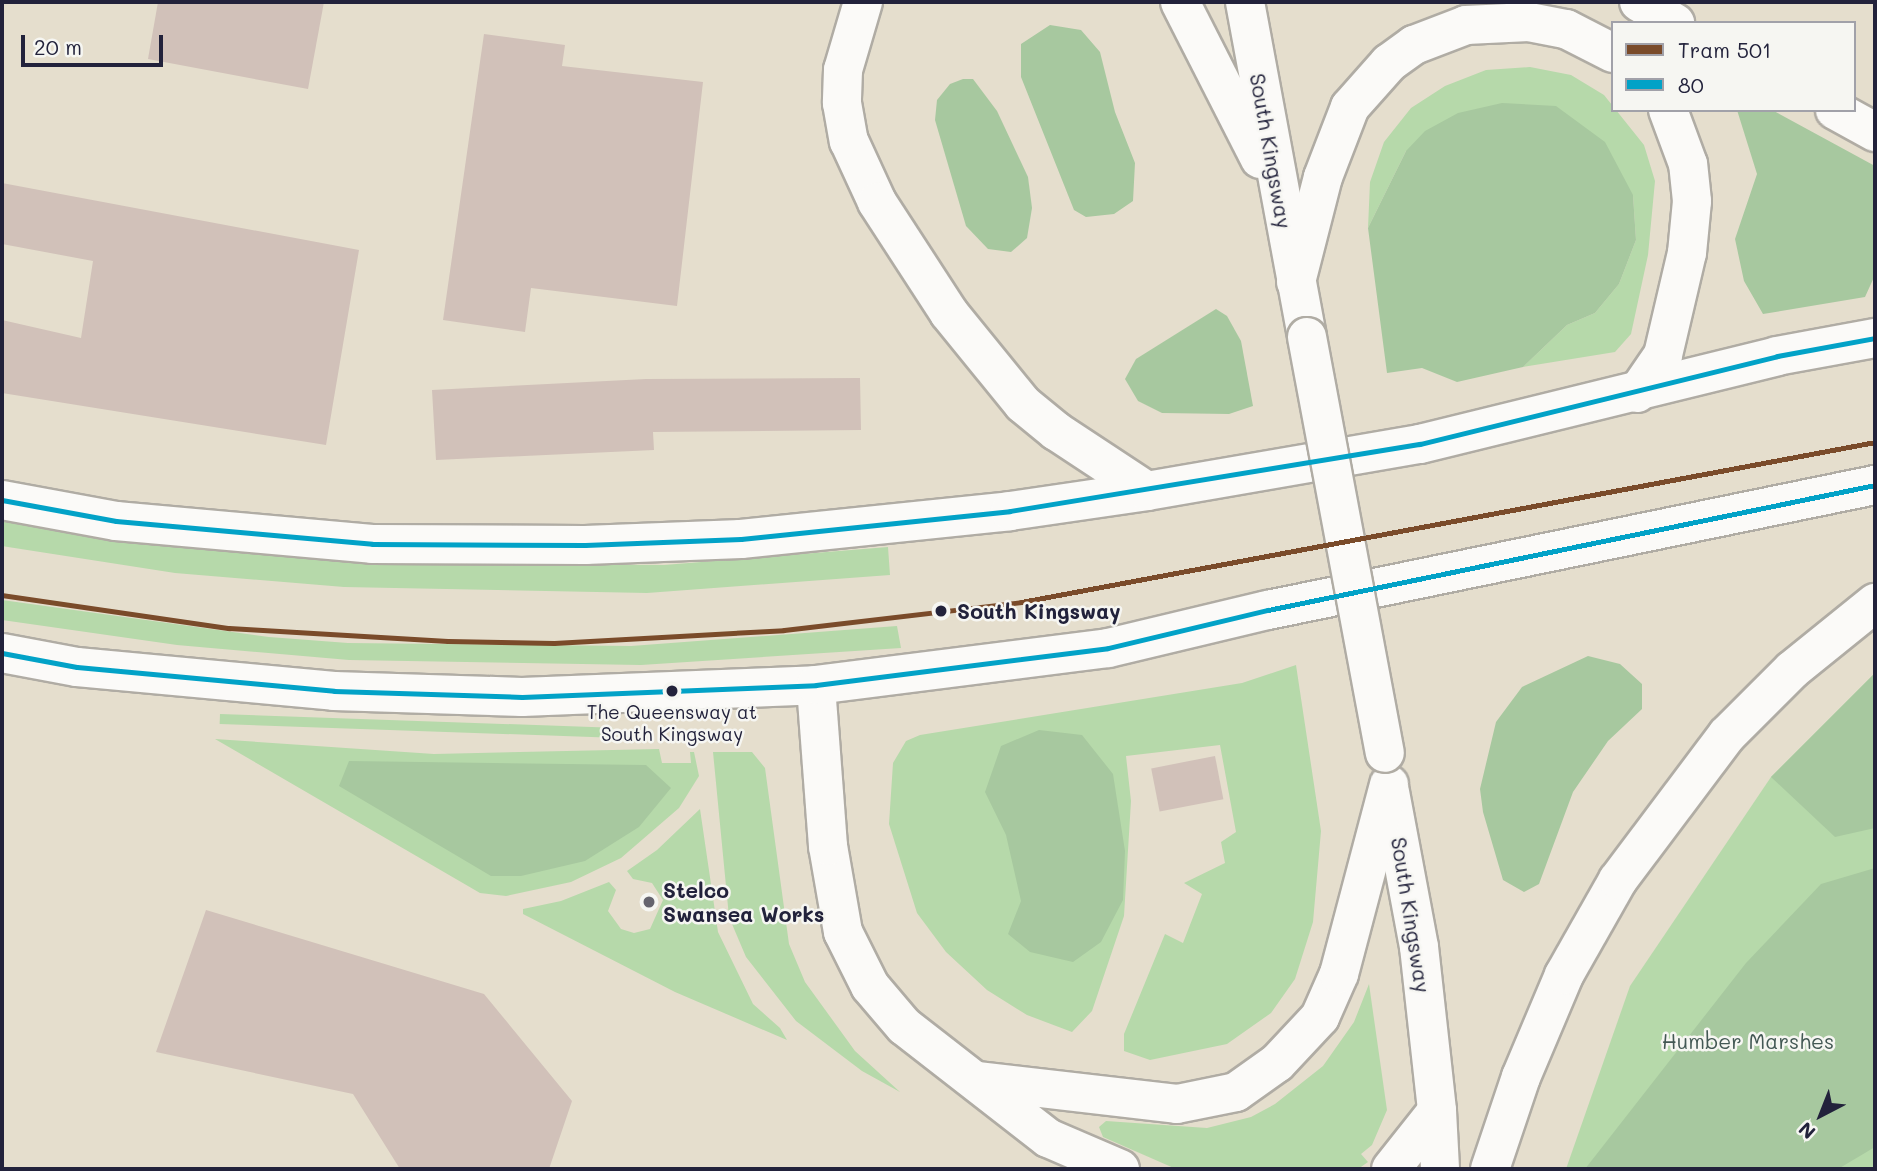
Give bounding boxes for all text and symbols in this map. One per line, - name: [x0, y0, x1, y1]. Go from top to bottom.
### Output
- scale bar: [24, 21, 166, 65]
- legend: [1611, 21, 1856, 112]
- text: 20 m: [34, 33, 82, 60]
- text: Tram 501: [1678, 36, 1771, 63]
- street label: South Kingsway: [1245, 71, 1297, 231]
- text: 80: [1678, 71, 1704, 98]
- place label: South Kingsway: [957, 598, 1121, 624]
- marker: South Kingsway: [931, 601, 951, 621]
- marker: The Queensway at South Kingsway: [665, 684, 679, 698]
- place label: The Queensway at South Kingsway: [587, 701, 757, 745]
- street label: South Kingsway: [1386, 835, 1436, 995]
- place label: Stelco Swansea Works: [663, 877, 824, 927]
- marker: Stelco Swansea Works: [641, 894, 657, 910]
- park label: Humber Marshes: [1662, 1028, 1834, 1054]
- north arrow: [1786, 1080, 1856, 1150]
- text: N: [1793, 1117, 1820, 1145]

